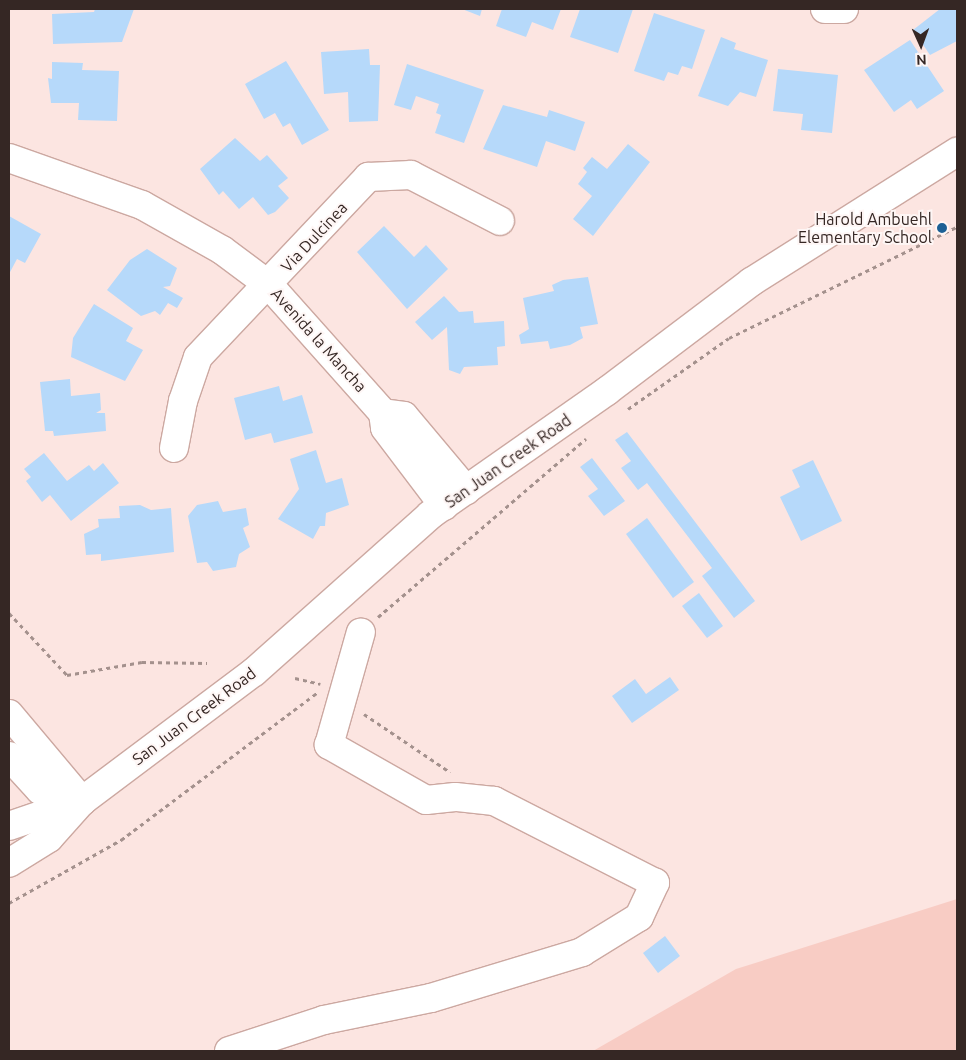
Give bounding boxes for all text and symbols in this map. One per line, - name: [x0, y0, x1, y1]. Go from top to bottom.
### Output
- north arrow: [896, 20, 946, 70]
- text: N: [916, 52, 927, 68]
- street label: Via Dulcinea: [277, 198, 351, 276]
- place label: Harold Ambuehl Elementary School: [798, 209, 932, 247]
- marker: Harold Ambuehl Elementary School: [936, 222, 948, 234]
- street label: Avenida la Mancha: [267, 284, 371, 396]
- street label: San Juan Creek Road: [441, 410, 575, 512]
- street label: San Juan Creek Road: [128, 663, 260, 769]

